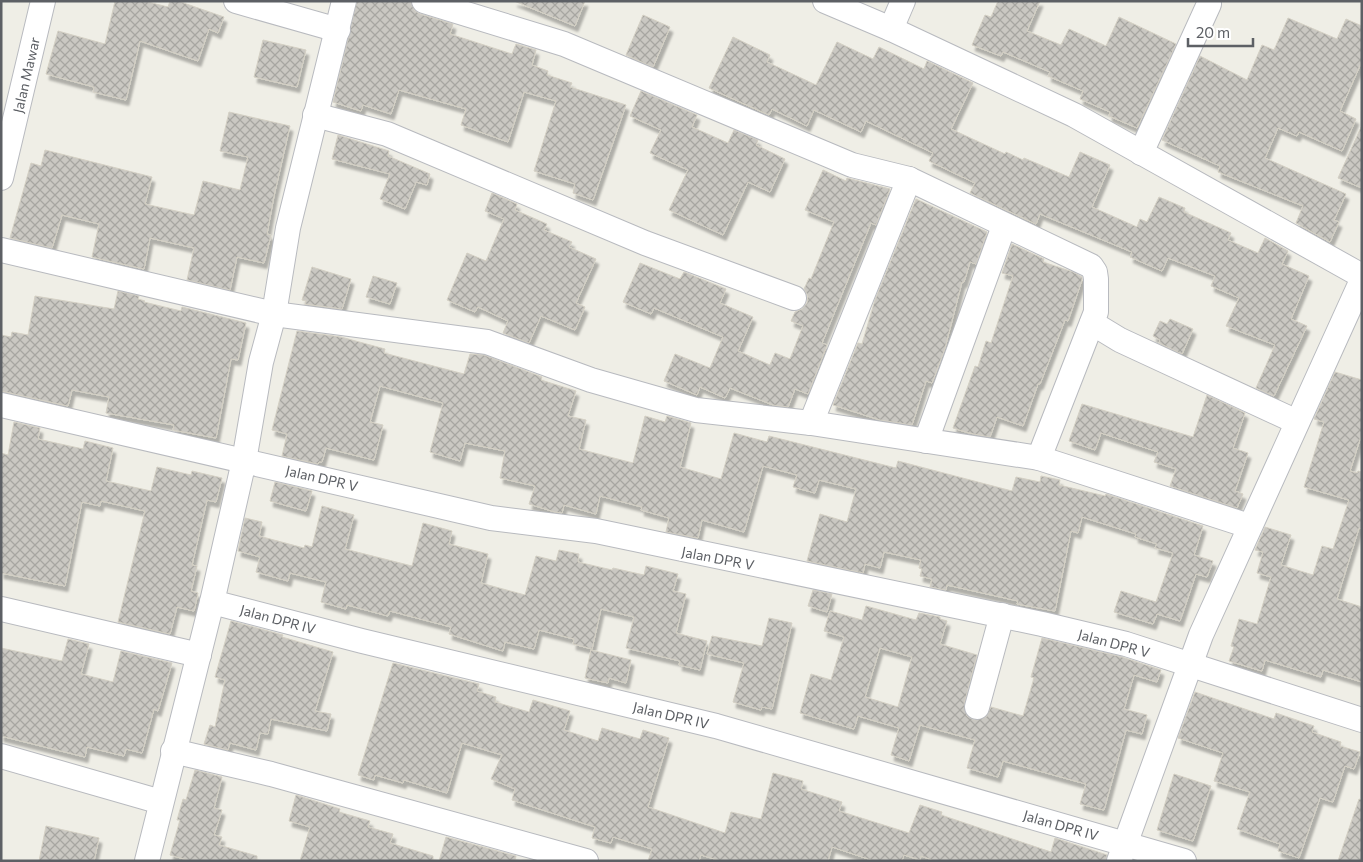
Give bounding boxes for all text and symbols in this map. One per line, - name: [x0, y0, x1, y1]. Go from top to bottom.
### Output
- scale bar: [1188, 15, 1253, 47]
- text: 20 m: [1196, 23, 1230, 41]
- street label: Jalan Mawar: [9, 35, 43, 115]
- street label: Jalan DPR V: [284, 461, 360, 495]
- street label: Jalan DPR V: [680, 543, 756, 573]
- street label: Jalan DPR IV: [238, 601, 318, 637]
- street label: Jalan DPR V: [1076, 625, 1152, 661]
- street label: Jalan DPR IV: [631, 698, 711, 732]
- street label: Jalan DPR IV: [1021, 806, 1101, 844]

